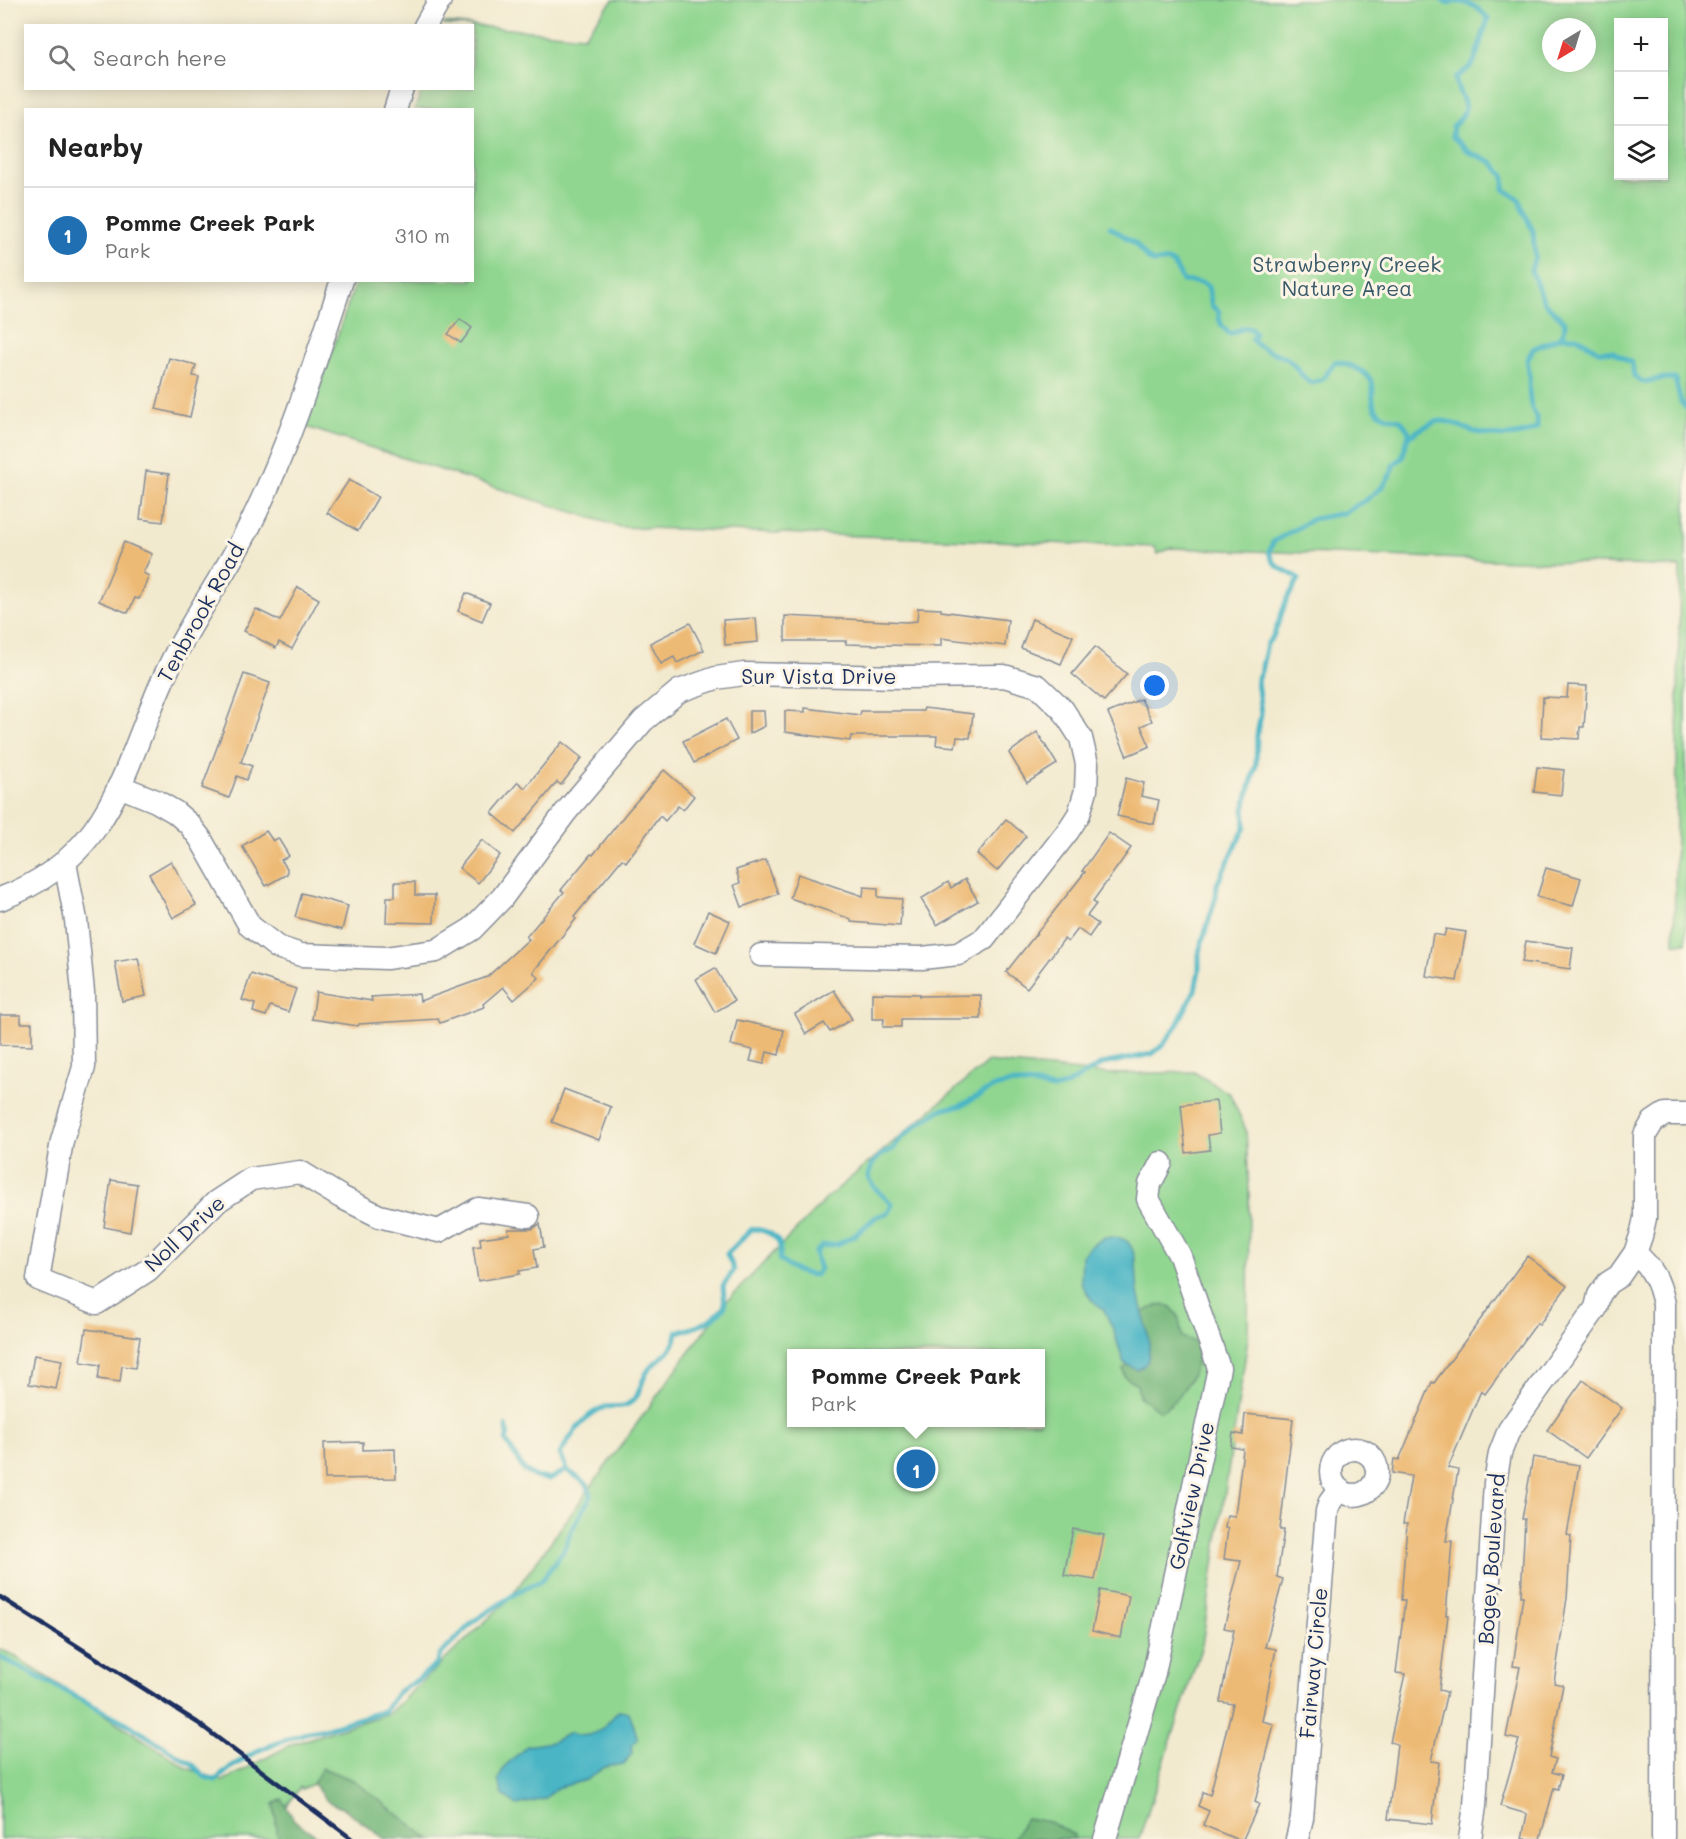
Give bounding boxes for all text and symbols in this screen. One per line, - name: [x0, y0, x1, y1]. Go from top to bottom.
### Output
- north arrow: [1542, 18, 1596, 72]
- map controls: [1614, 18, 1668, 180]
- button: +: [1614, 18, 1668, 72]
- search box: [24, 24, 474, 90]
- icon: search: [45, 41, 78, 74]
- text: Search here: [93, 43, 227, 72]
- button: −: [1614, 72, 1668, 126]
- button: layers: [1614, 126, 1668, 180]
- text: Nearby: [48, 130, 143, 164]
- text: Pomme Creek Park: [105, 208, 315, 237]
- text: 1: [63, 222, 72, 248]
- text: 310 m: [395, 222, 450, 248]
- text: Park: [105, 237, 150, 263]
- park label: Strawberry Creek Nature Area: [1253, 250, 1441, 301]
- street label: Tenbrook Road: [150, 538, 249, 687]
- street label: Sur Vista Drive: [741, 662, 897, 689]
- your location: [1140, 671, 1169, 700]
- street label: Noll Drive: [138, 1189, 230, 1277]
- popup: [787, 1349, 1045, 1427]
- text: Pomme Creek Park: [811, 1361, 1021, 1390]
- text: Park: [811, 1390, 856, 1416]
- street label: Golfview Drive: [1162, 1419, 1219, 1572]
- pin: 1: [896, 1446, 936, 1492]
- street label: Bogey Boulevard: [1471, 1472, 1510, 1645]
- street label: Fairway Circle: [1292, 1586, 1333, 1739]

